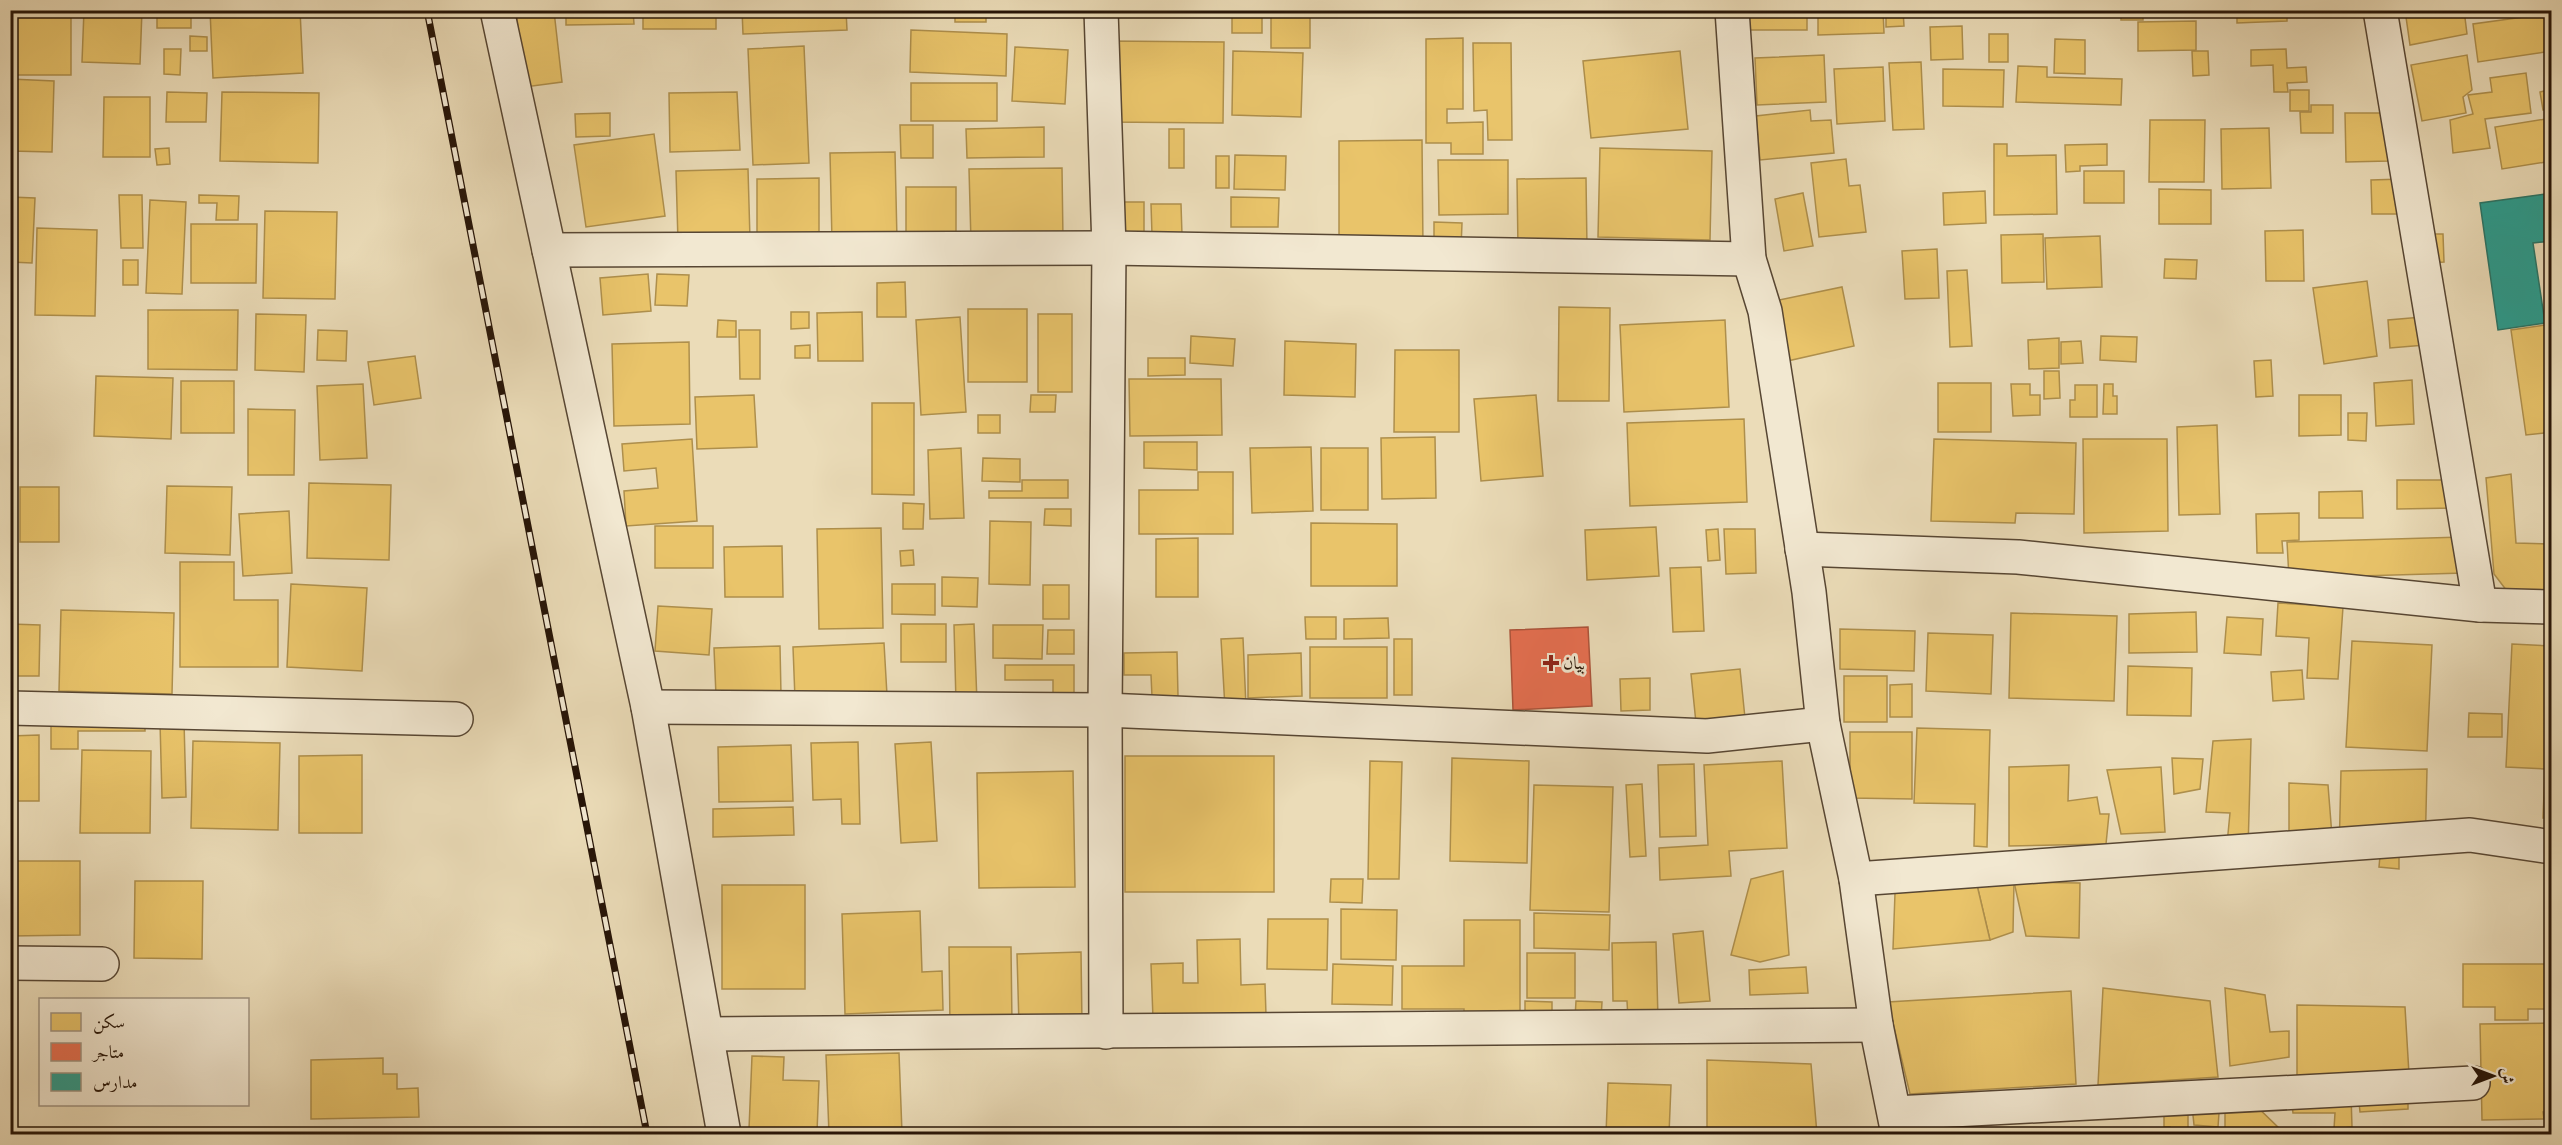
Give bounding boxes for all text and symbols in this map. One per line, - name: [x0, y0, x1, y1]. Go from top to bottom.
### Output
- place label: بيان: [1563, 652, 1585, 677]
- marker: بيان: [1544, 656, 1558, 670]
- legend: [39, 998, 249, 1106]
- text: سكن: [93, 1011, 125, 1036]
- text: متاجر: [91, 1041, 124, 1066]
- north arrow: [2463, 1046, 2523, 1106]
- text: ش: [2495, 1068, 2517, 1084]
- text: مدارس: [93, 1071, 137, 1096]

